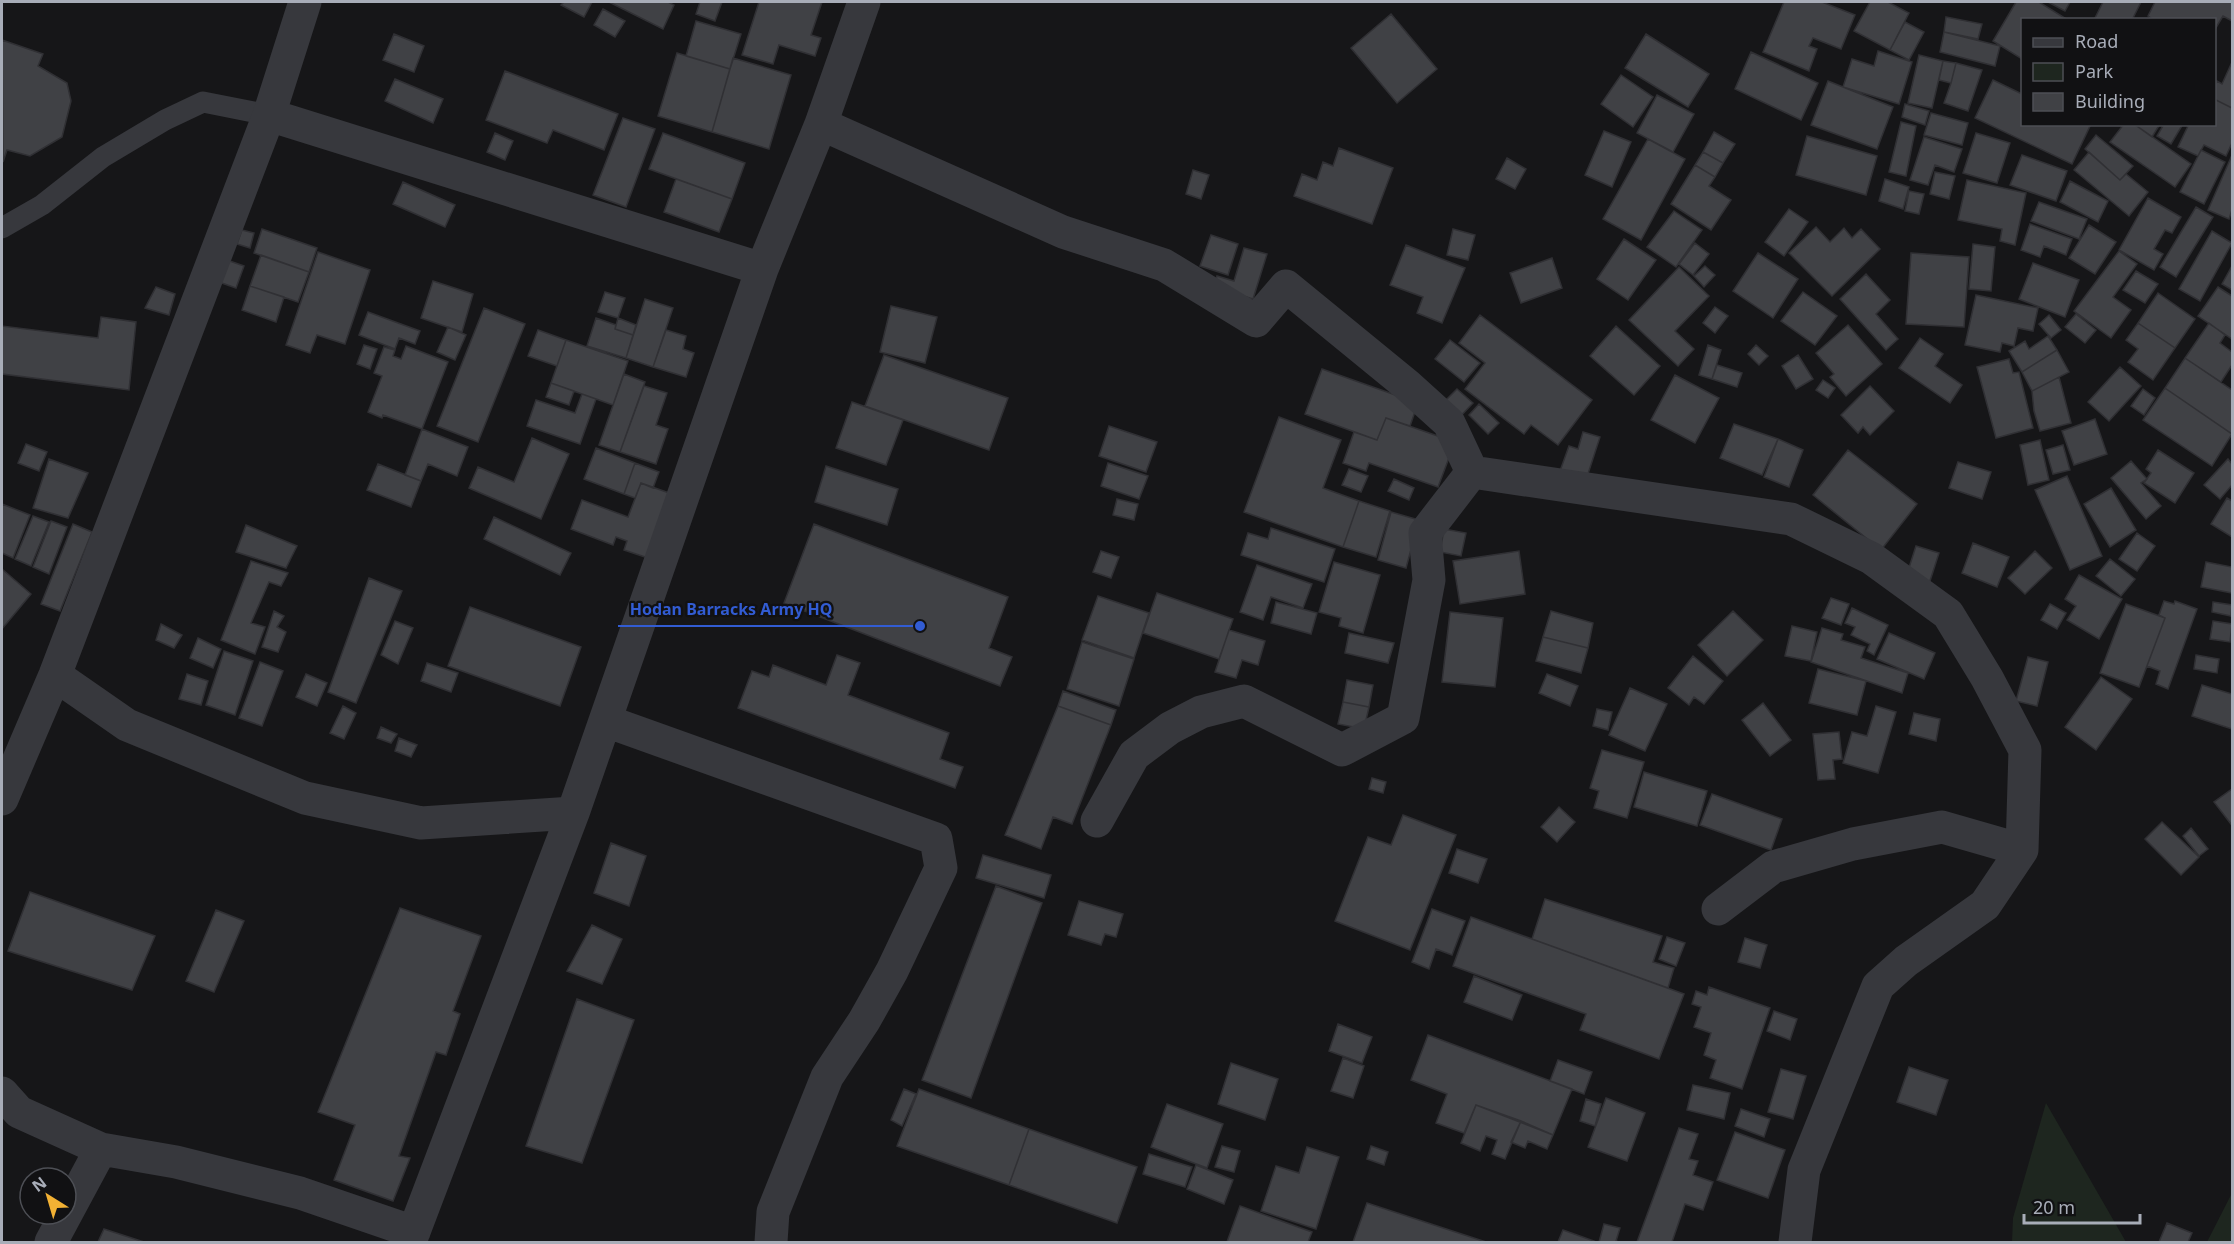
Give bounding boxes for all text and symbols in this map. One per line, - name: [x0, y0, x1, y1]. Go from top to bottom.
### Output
- legend: [2021, 18, 2216, 126]
- text: Road: [2075, 29, 2118, 53]
- text: Park: [2075, 59, 2113, 83]
- text: Building: [2075, 89, 2145, 113]
- callout: Hodan Barracks Army HQ: [618, 592, 844, 626]
- text: Hodan Barracks Army HQ: [630, 598, 832, 620]
- north arrow: [18, 1166, 78, 1226]
- text: N: [27, 1171, 51, 1197]
- scale bar: [2024, 1187, 2140, 1225]
- text: 20 m: [2033, 1195, 2075, 1219]

